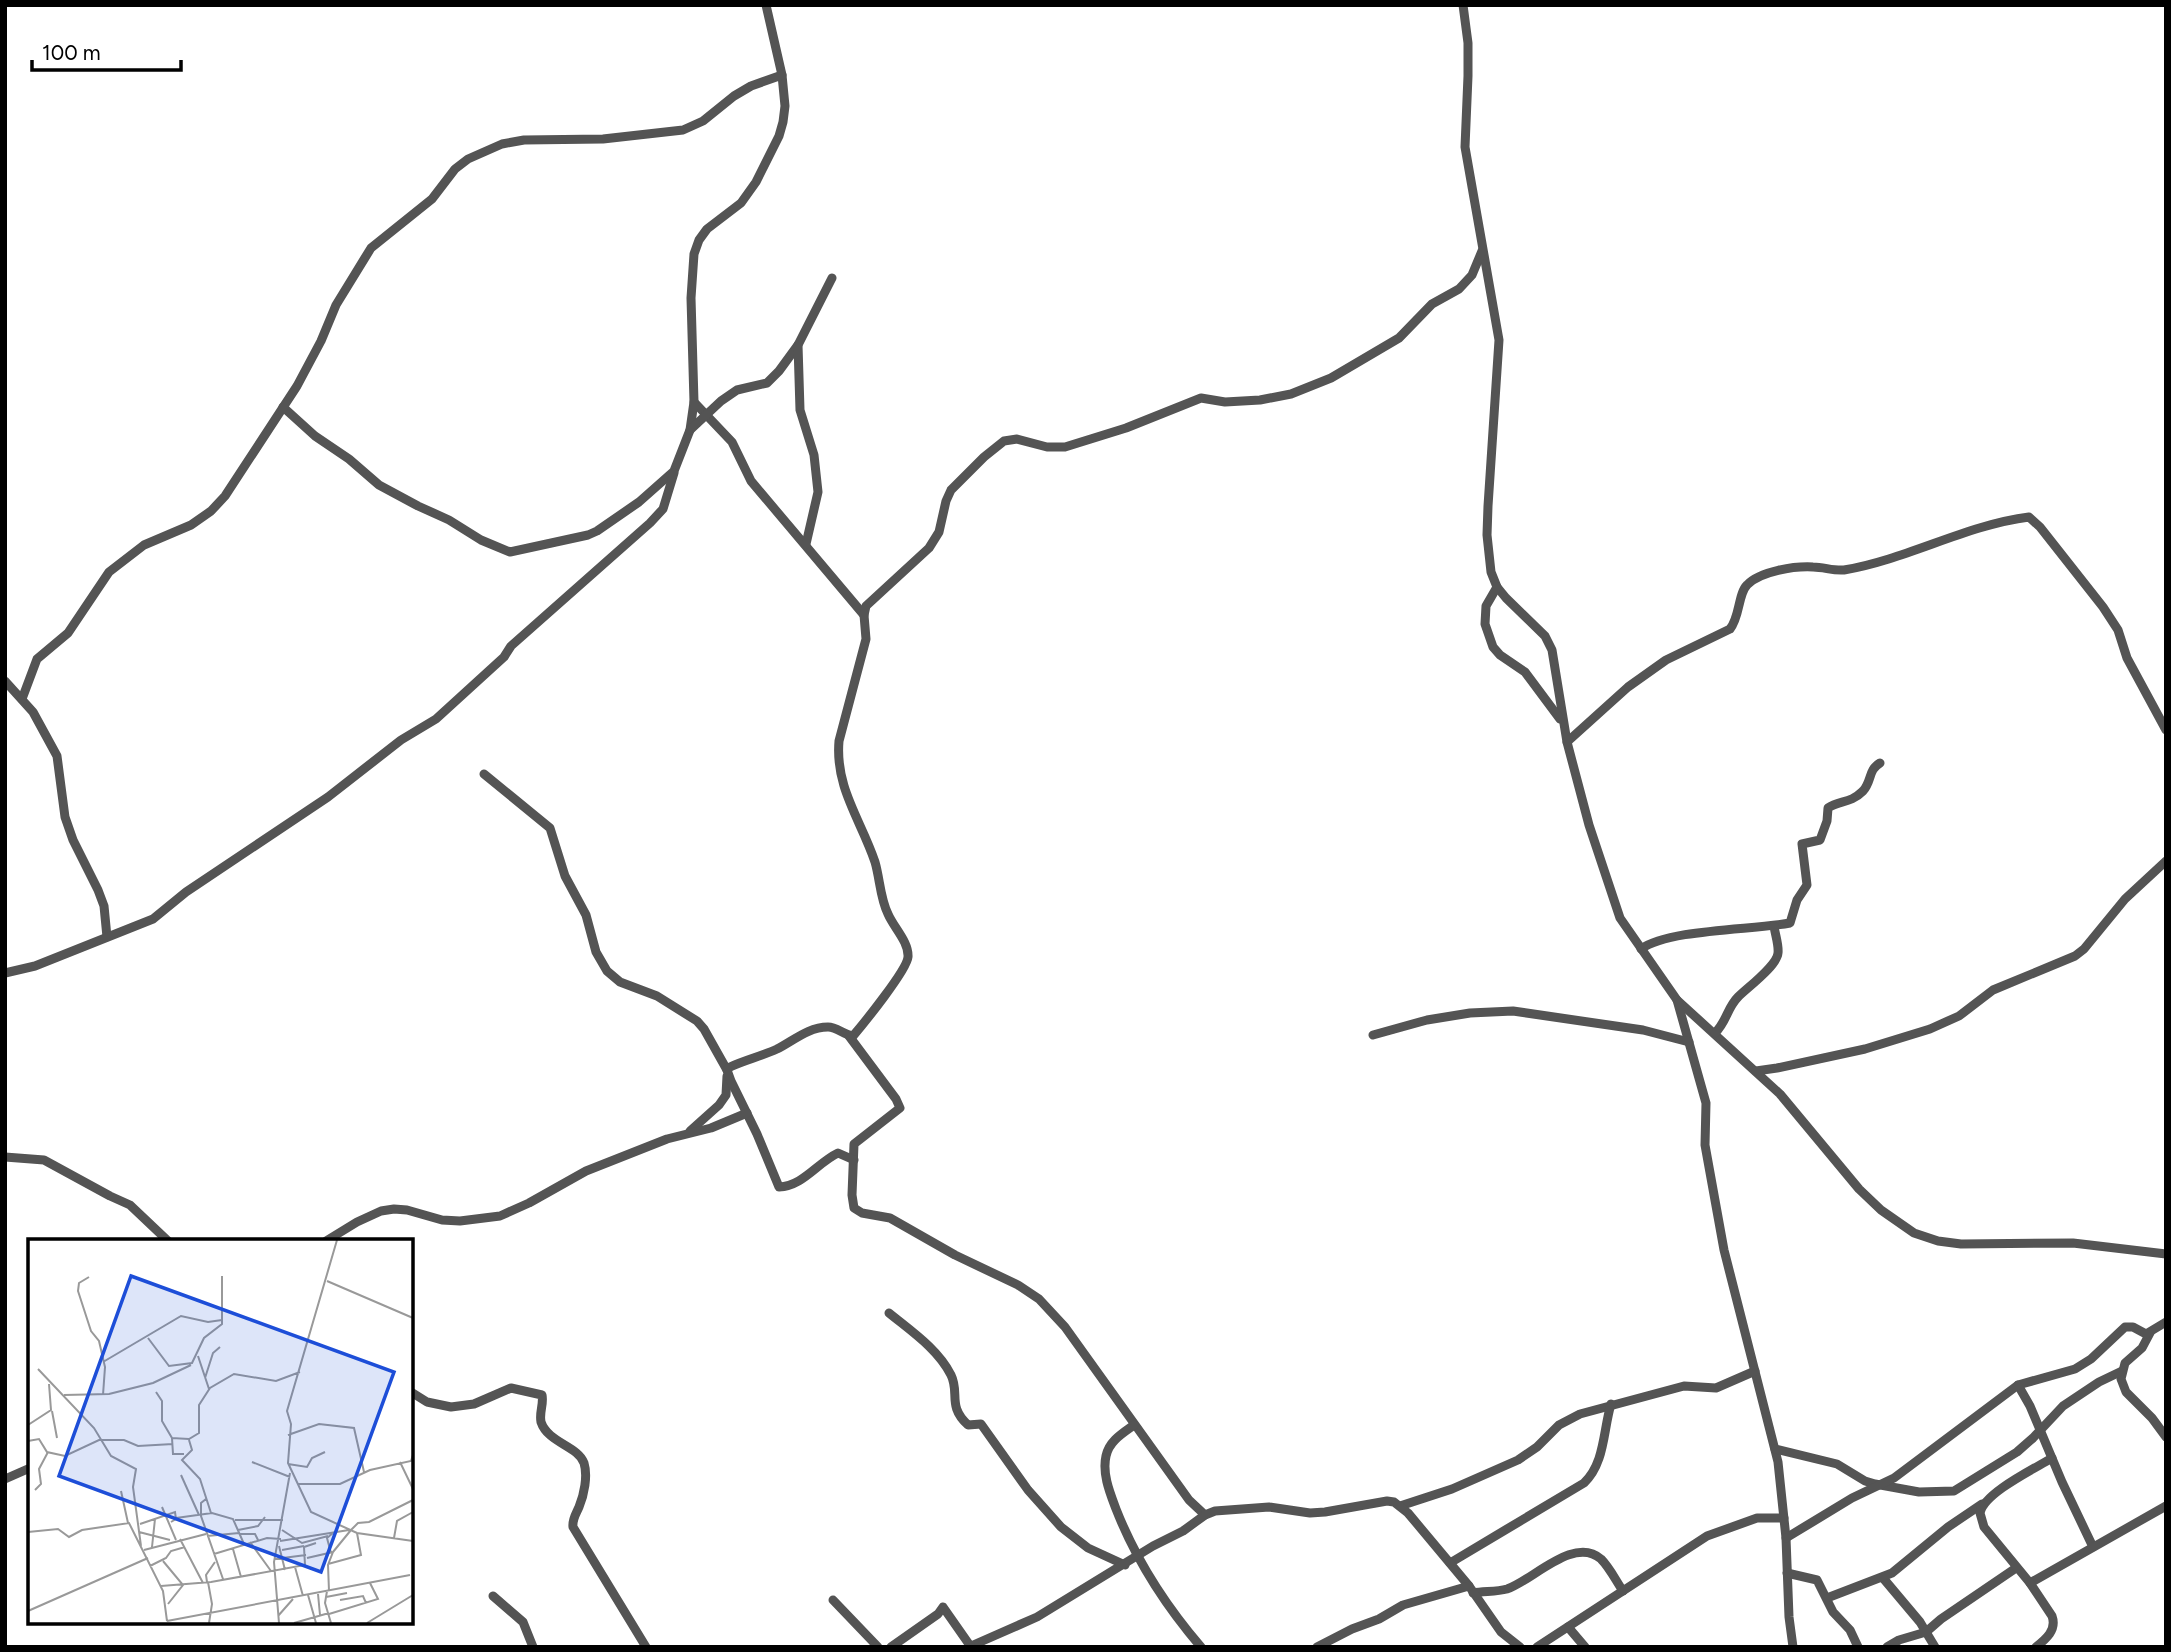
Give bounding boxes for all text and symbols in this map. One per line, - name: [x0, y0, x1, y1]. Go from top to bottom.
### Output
- scale bar: [32, 28, 180, 72]
- text: 100 m: [42, 40, 101, 65]
- inset map: [28, 1239, 413, 1624]

